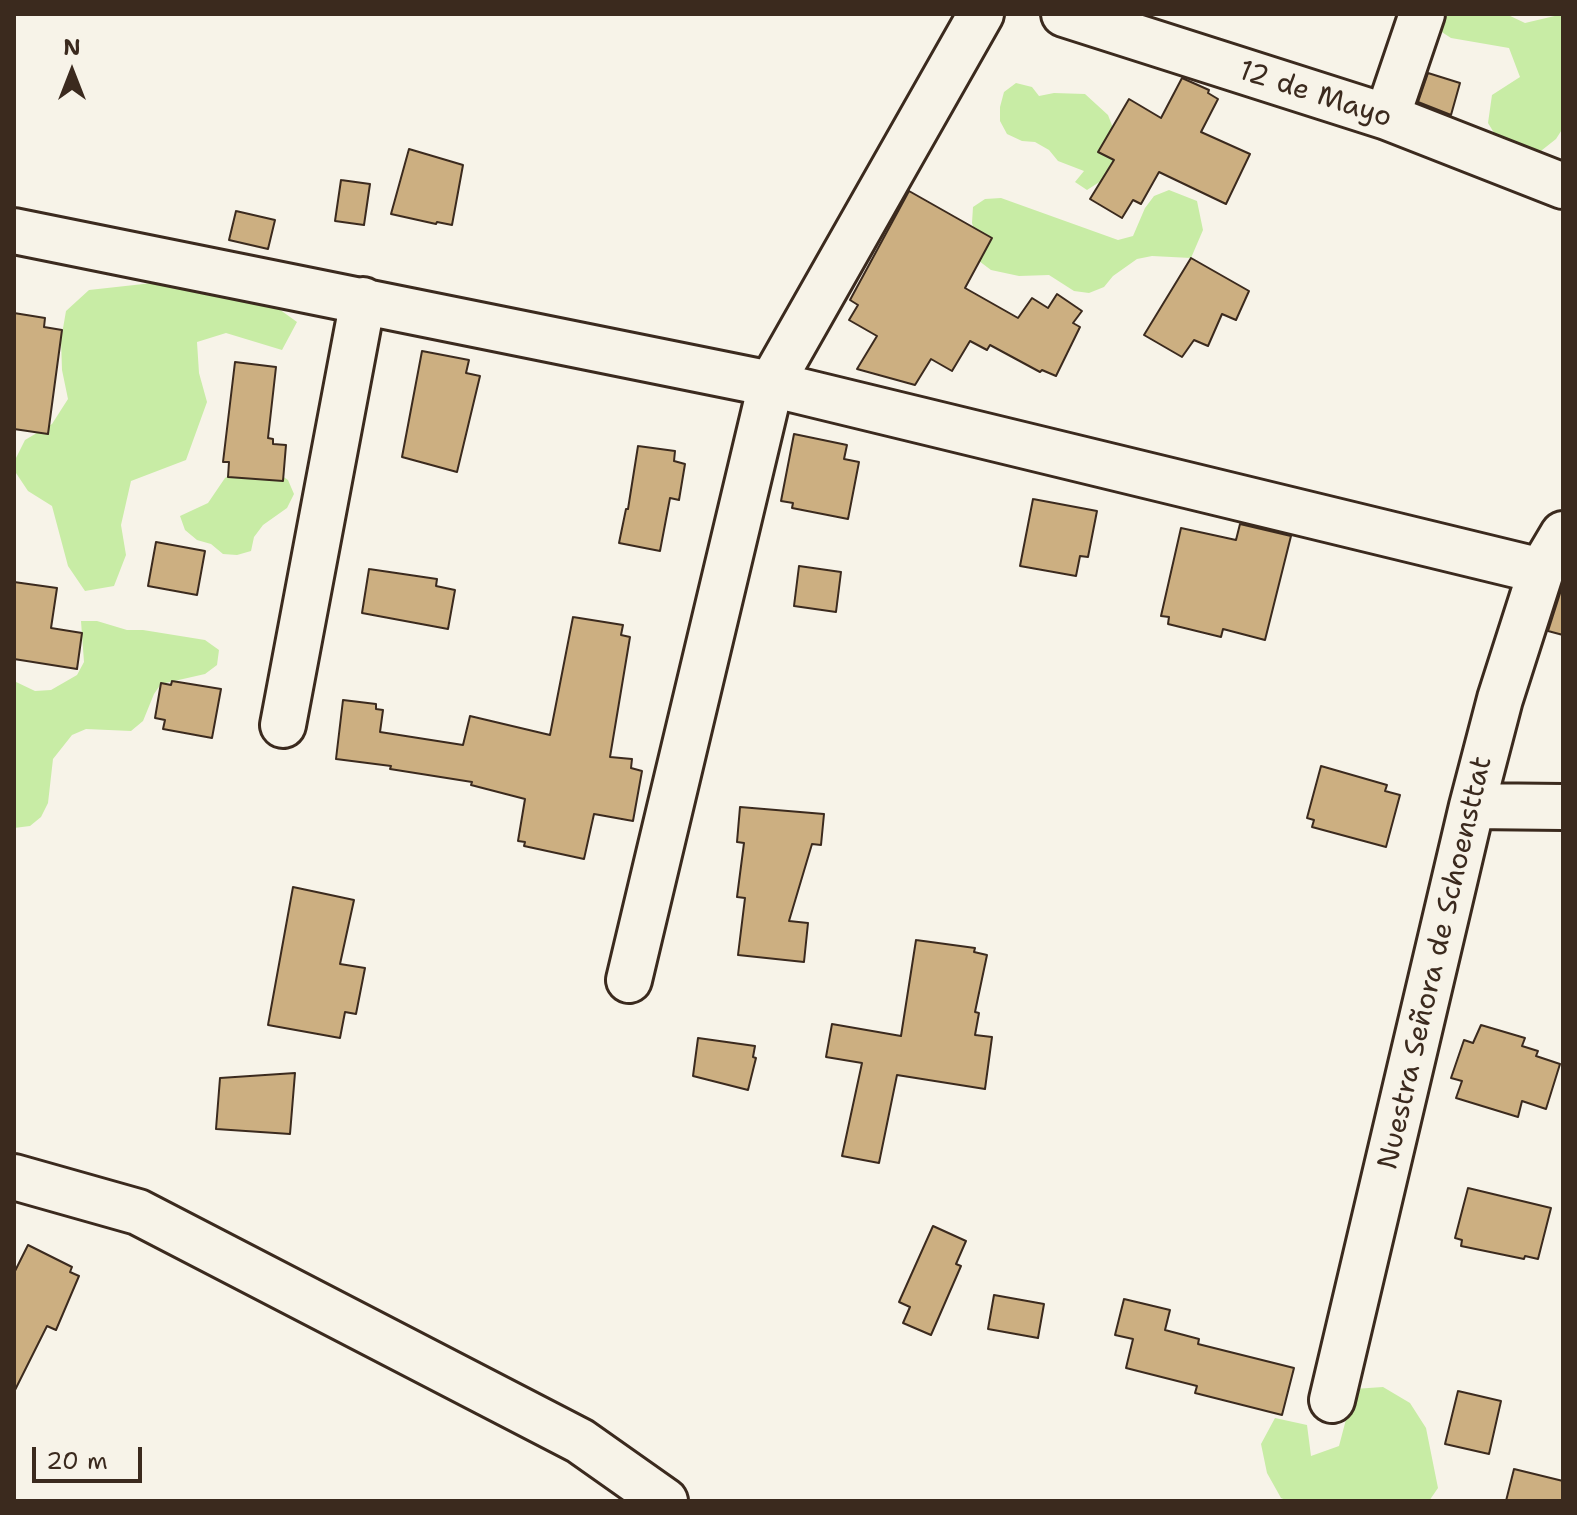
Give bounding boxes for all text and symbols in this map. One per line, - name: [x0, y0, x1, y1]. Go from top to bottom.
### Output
- north arrow: [32, 32, 112, 112]
- text: N: [63, 33, 81, 62]
- street label: 12 de Mayo: [1234, 54, 1396, 136]
- street label: Nuestra Señora de Schoensttat: [1372, 753, 1500, 1173]
- scale bar: [36, 1431, 146, 1481]
- text: 20 m: [46, 1445, 108, 1477]

